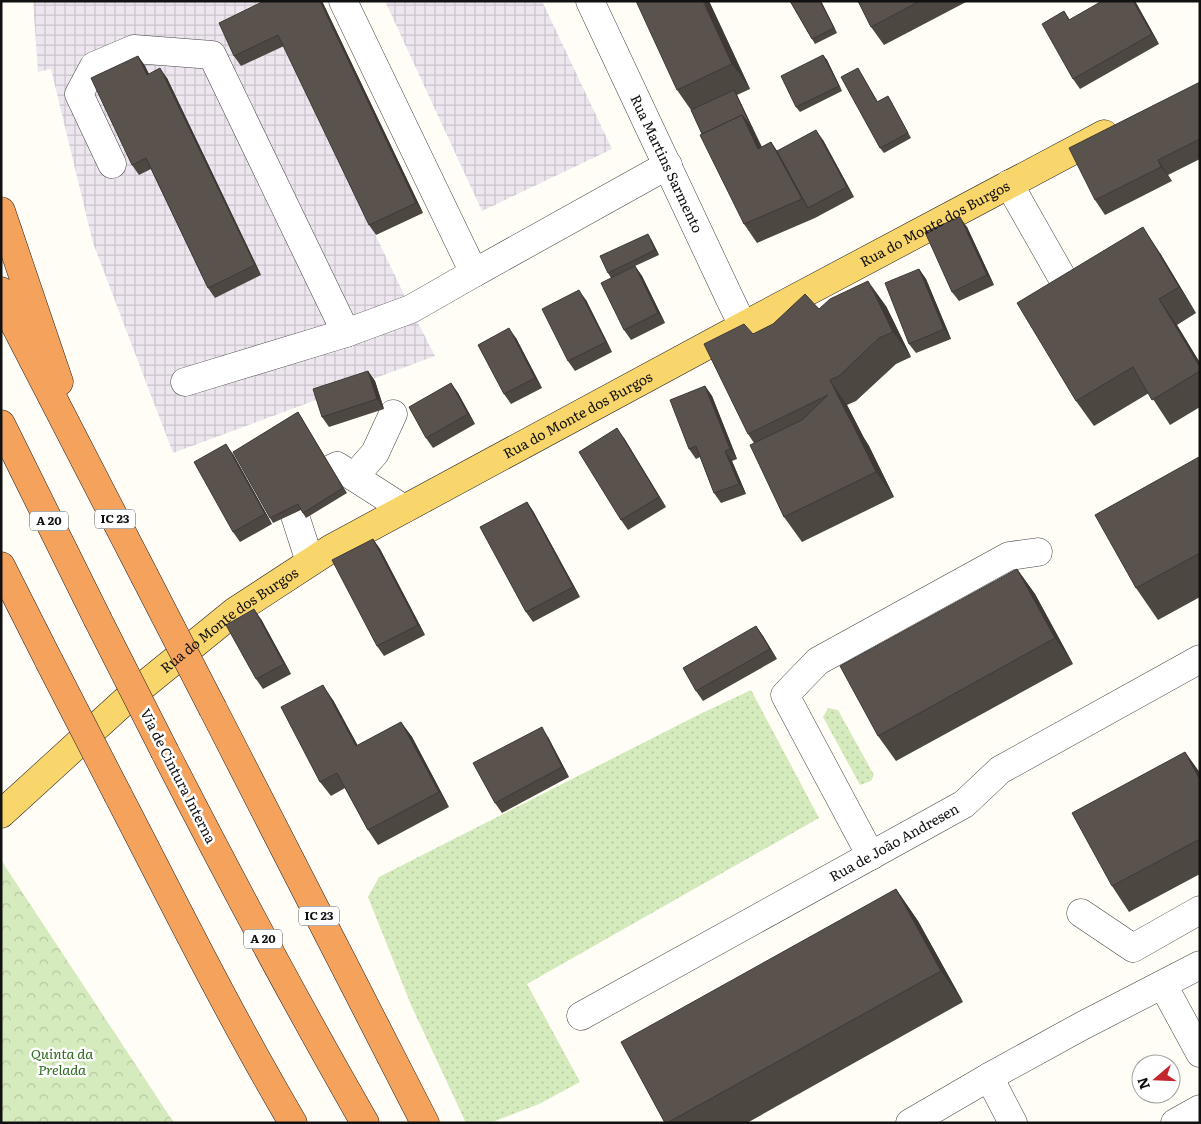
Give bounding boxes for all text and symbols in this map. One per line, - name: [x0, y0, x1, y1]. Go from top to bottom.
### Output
- street label: Rua Martins Sarmento: [626, 91, 709, 236]
- street label: Rua do Monte dos Burgos: [856, 175, 1013, 271]
- street label: Rua do Monte dos Burgos: [499, 366, 656, 463]
- road number: IC 23: [95, 509, 135, 528]
- road number: A 20: [30, 512, 68, 530]
- street label: Rua do Monte dos Burgos: [156, 562, 302, 677]
- street label: Via de Cintura Interna: [136, 705, 222, 847]
- street label: Rua de João Andresen: [825, 798, 962, 886]
- road number: IC 23: [299, 906, 339, 926]
- road number: A 20: [244, 930, 282, 949]
- park label: Quinta da Prelada: [31, 1043, 93, 1079]
- north arrow: [1131, 1054, 1181, 1104]
- text: N: [1131, 1075, 1154, 1092]

